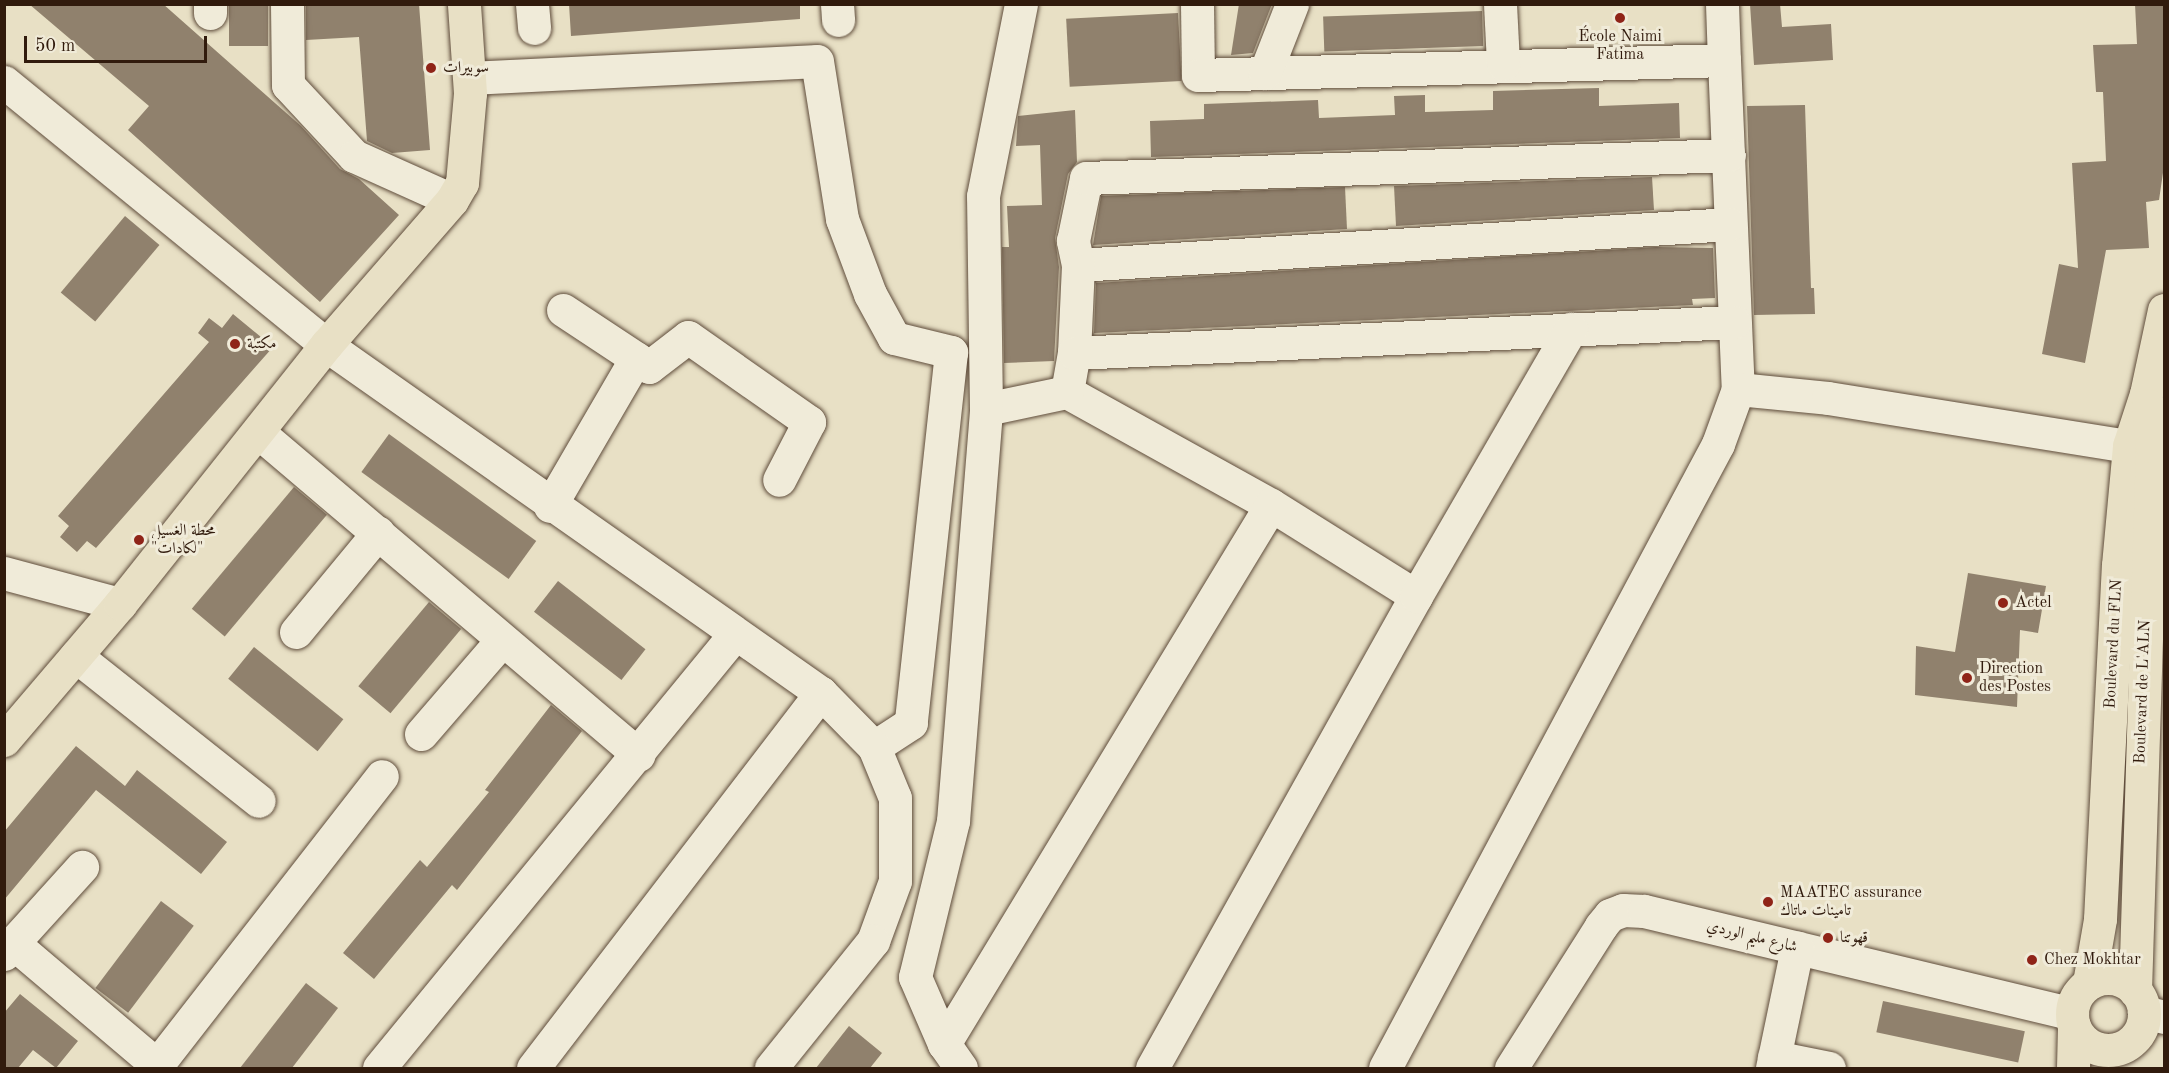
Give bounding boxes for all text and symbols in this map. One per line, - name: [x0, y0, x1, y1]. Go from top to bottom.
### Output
- marker: École Naimi Fatima: [1613, 11, 1627, 25]
- scale bar: [27, 24, 210, 62]
- place label: École Naimi Fatima: [1578, 27, 1662, 65]
- text: 50 m: [35, 37, 75, 55]
- place label: سوبيرات: [443, 58, 489, 78]
- marker: سوبيرات: [424, 61, 438, 75]
- place label: مكتبة: [247, 334, 277, 354]
- marker: مكتبة: [228, 337, 242, 351]
- place label: محطة الغسيل "لكادات": [151, 521, 215, 559]
- marker: محطة الغسيل "لكادات": [132, 533, 146, 547]
- street label: Boulevard du FLN: [2101, 579, 2127, 709]
- place label: Actel: [2015, 593, 2051, 613]
- marker: Actel: [1996, 596, 2010, 610]
- street label: Boulevard de L'ALN: [2131, 619, 2155, 765]
- place label: Direction des Postes: [1979, 659, 2051, 697]
- marker: Direction des Postes: [1960, 671, 1974, 685]
- place label: MAATEC assurance تامينات ماتاك: [1780, 883, 1922, 921]
- marker: MAATEC assurance تامينات ماتاك: [1761, 895, 1775, 909]
- street label: شارع مليم الوردي: [1705, 916, 1799, 958]
- place label: قهوتنا: [1840, 928, 1868, 948]
- marker: قهوتنا: [1821, 931, 1835, 945]
- place label: Chez Mokhtar: [2044, 950, 2141, 970]
- marker: Chez Mokhtar: [2025, 953, 2039, 967]

